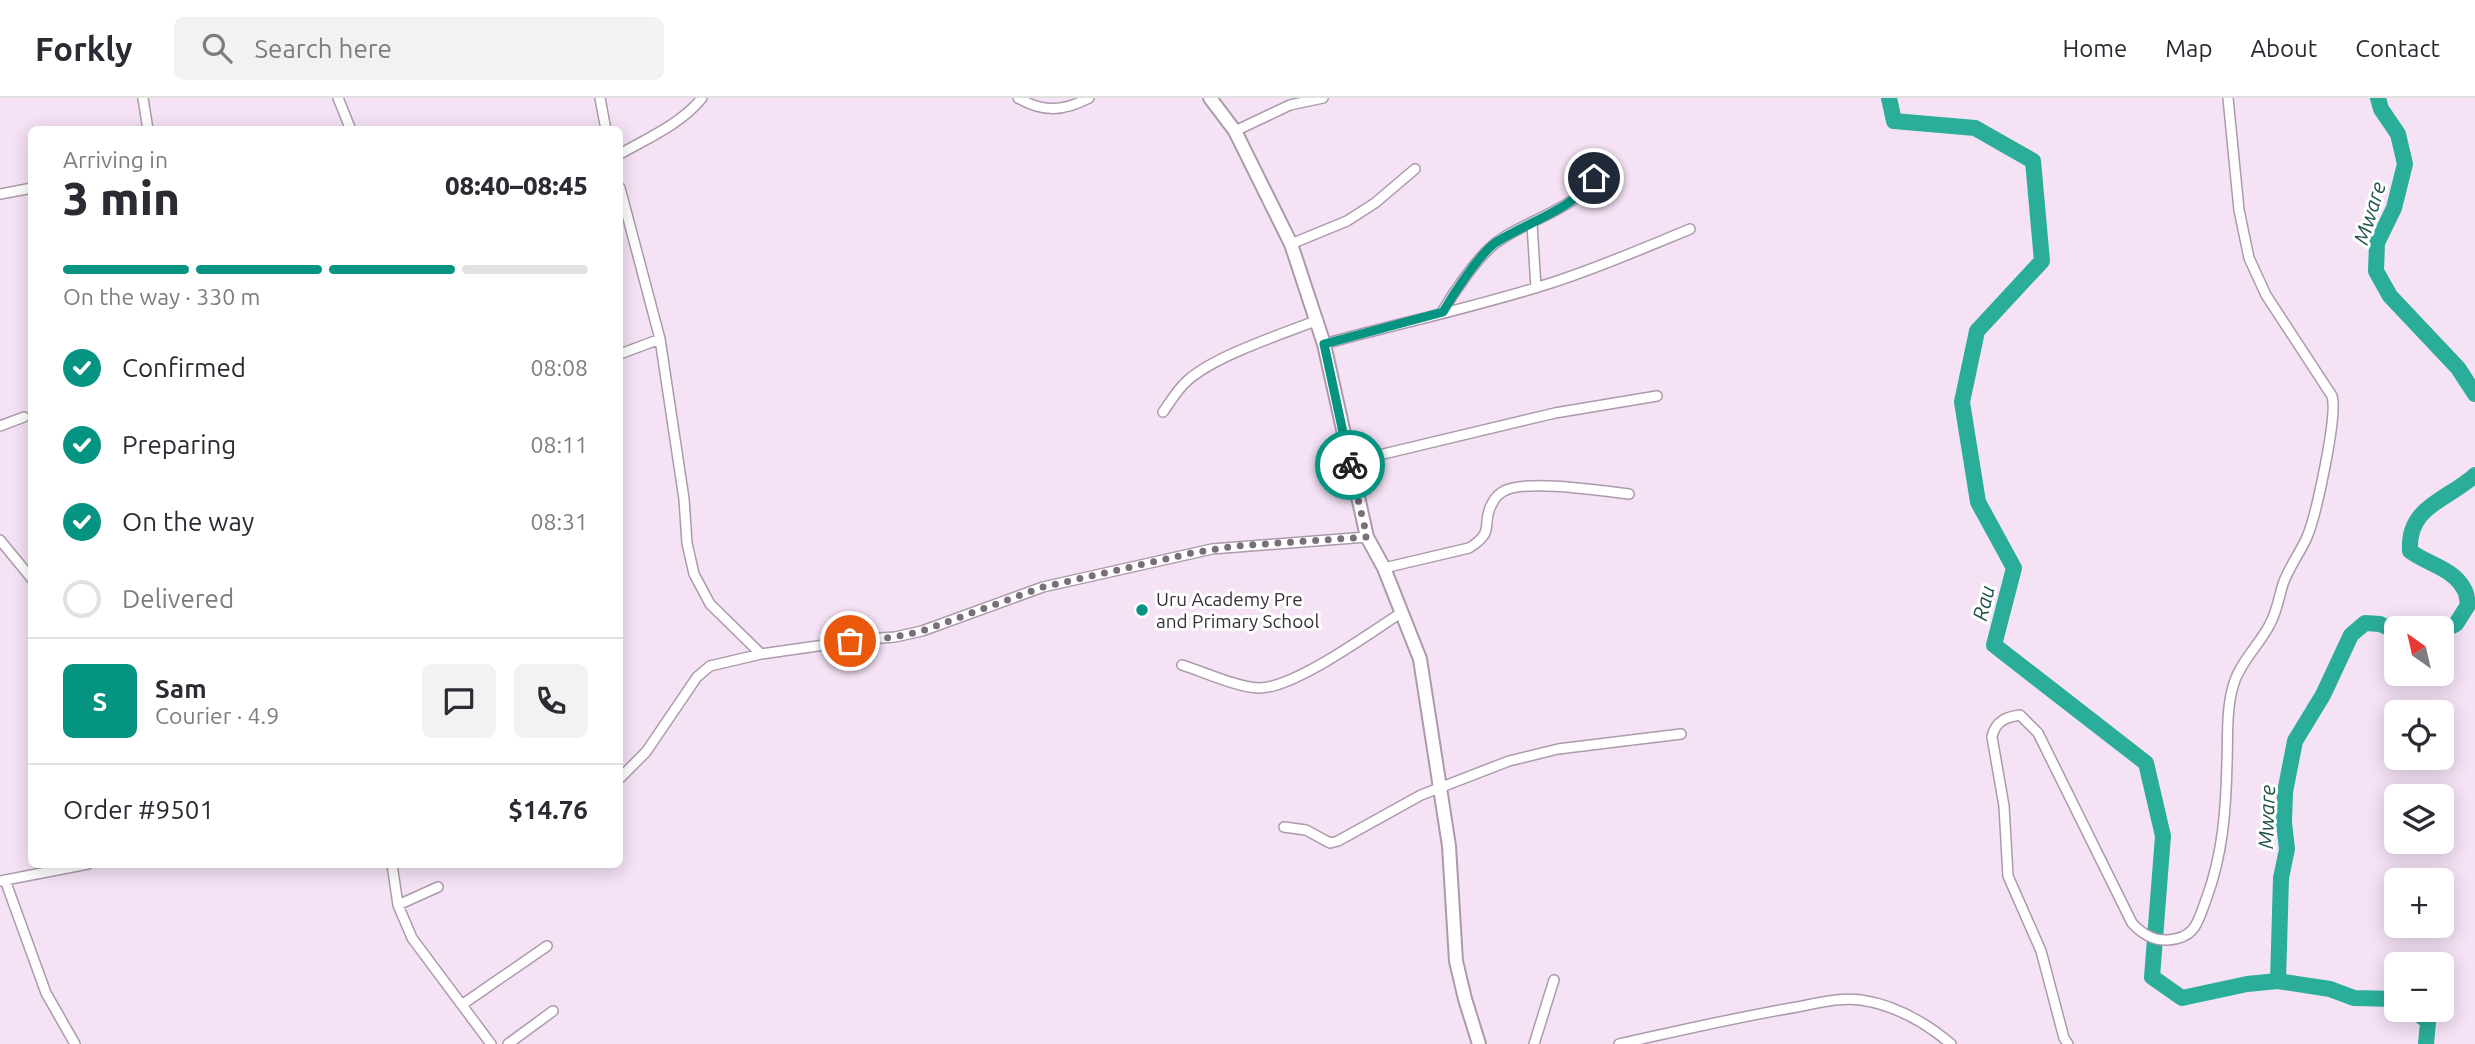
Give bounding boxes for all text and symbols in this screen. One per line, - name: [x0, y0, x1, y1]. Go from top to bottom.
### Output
- search box: [174, 17, 664, 80]
- icon: search: [198, 29, 236, 67]
- text: Forkly: [35, 30, 132, 67]
- text: Search here: [254, 34, 392, 63]
- text: Home: [2062, 35, 2127, 62]
- text: Map: [2165, 35, 2212, 62]
- text: About: [2250, 35, 2317, 62]
- text: Contact: [2355, 35, 2440, 62]
- text: Arriving in: [63, 147, 168, 172]
- pin: [1564, 148, 1624, 208]
- icon: home: [1575, 159, 1613, 197]
- text: 08:40–08:45: [445, 171, 588, 200]
- text: 3 min: [63, 172, 180, 224]
- water label: Mware: [2348, 178, 2390, 247]
- text: On the way · 330 m: [63, 284, 260, 309]
- icon: check: [63, 349, 101, 387]
- text: Confirmed: [122, 353, 246, 382]
- text: 08:08: [530, 355, 588, 380]
- icon: check: [63, 426, 101, 464]
- text: Preparing: [122, 430, 236, 459]
- courier: [1315, 430, 1385, 500]
- text: 08:11: [530, 432, 588, 457]
- icon: bike: [1331, 446, 1369, 484]
- icon: check: [63, 503, 101, 541]
- text: On the way: [122, 507, 254, 536]
- text: 08:31: [530, 509, 588, 534]
- water label: Rau: [1967, 583, 1999, 623]
- text: Delivered: [122, 584, 234, 613]
- place label: Uru Academy Pre and Primary School: [1156, 588, 1319, 632]
- marker: Uru Academy Pre and Primary School: [1134, 602, 1150, 618]
- pin: [820, 611, 880, 671]
- north arrow: [2384, 616, 2454, 686]
- map controls: [2384, 616, 2454, 1022]
- icon: bag: [831, 622, 869, 660]
- button: chat: [422, 664, 496, 738]
- button: phone: [514, 664, 588, 738]
- text: Sam: [155, 674, 207, 703]
- text: S: [93, 687, 107, 716]
- button: locate: [2384, 700, 2454, 770]
- text: Courier · 4.9: [155, 703, 279, 728]
- water label: Mware: [2253, 784, 2279, 849]
- button: layers: [2384, 784, 2454, 854]
- text: Order #9501: [63, 795, 214, 824]
- text: $14.76: [508, 795, 588, 824]
- button: +: [2384, 868, 2454, 938]
- button: −: [2384, 952, 2454, 1022]

